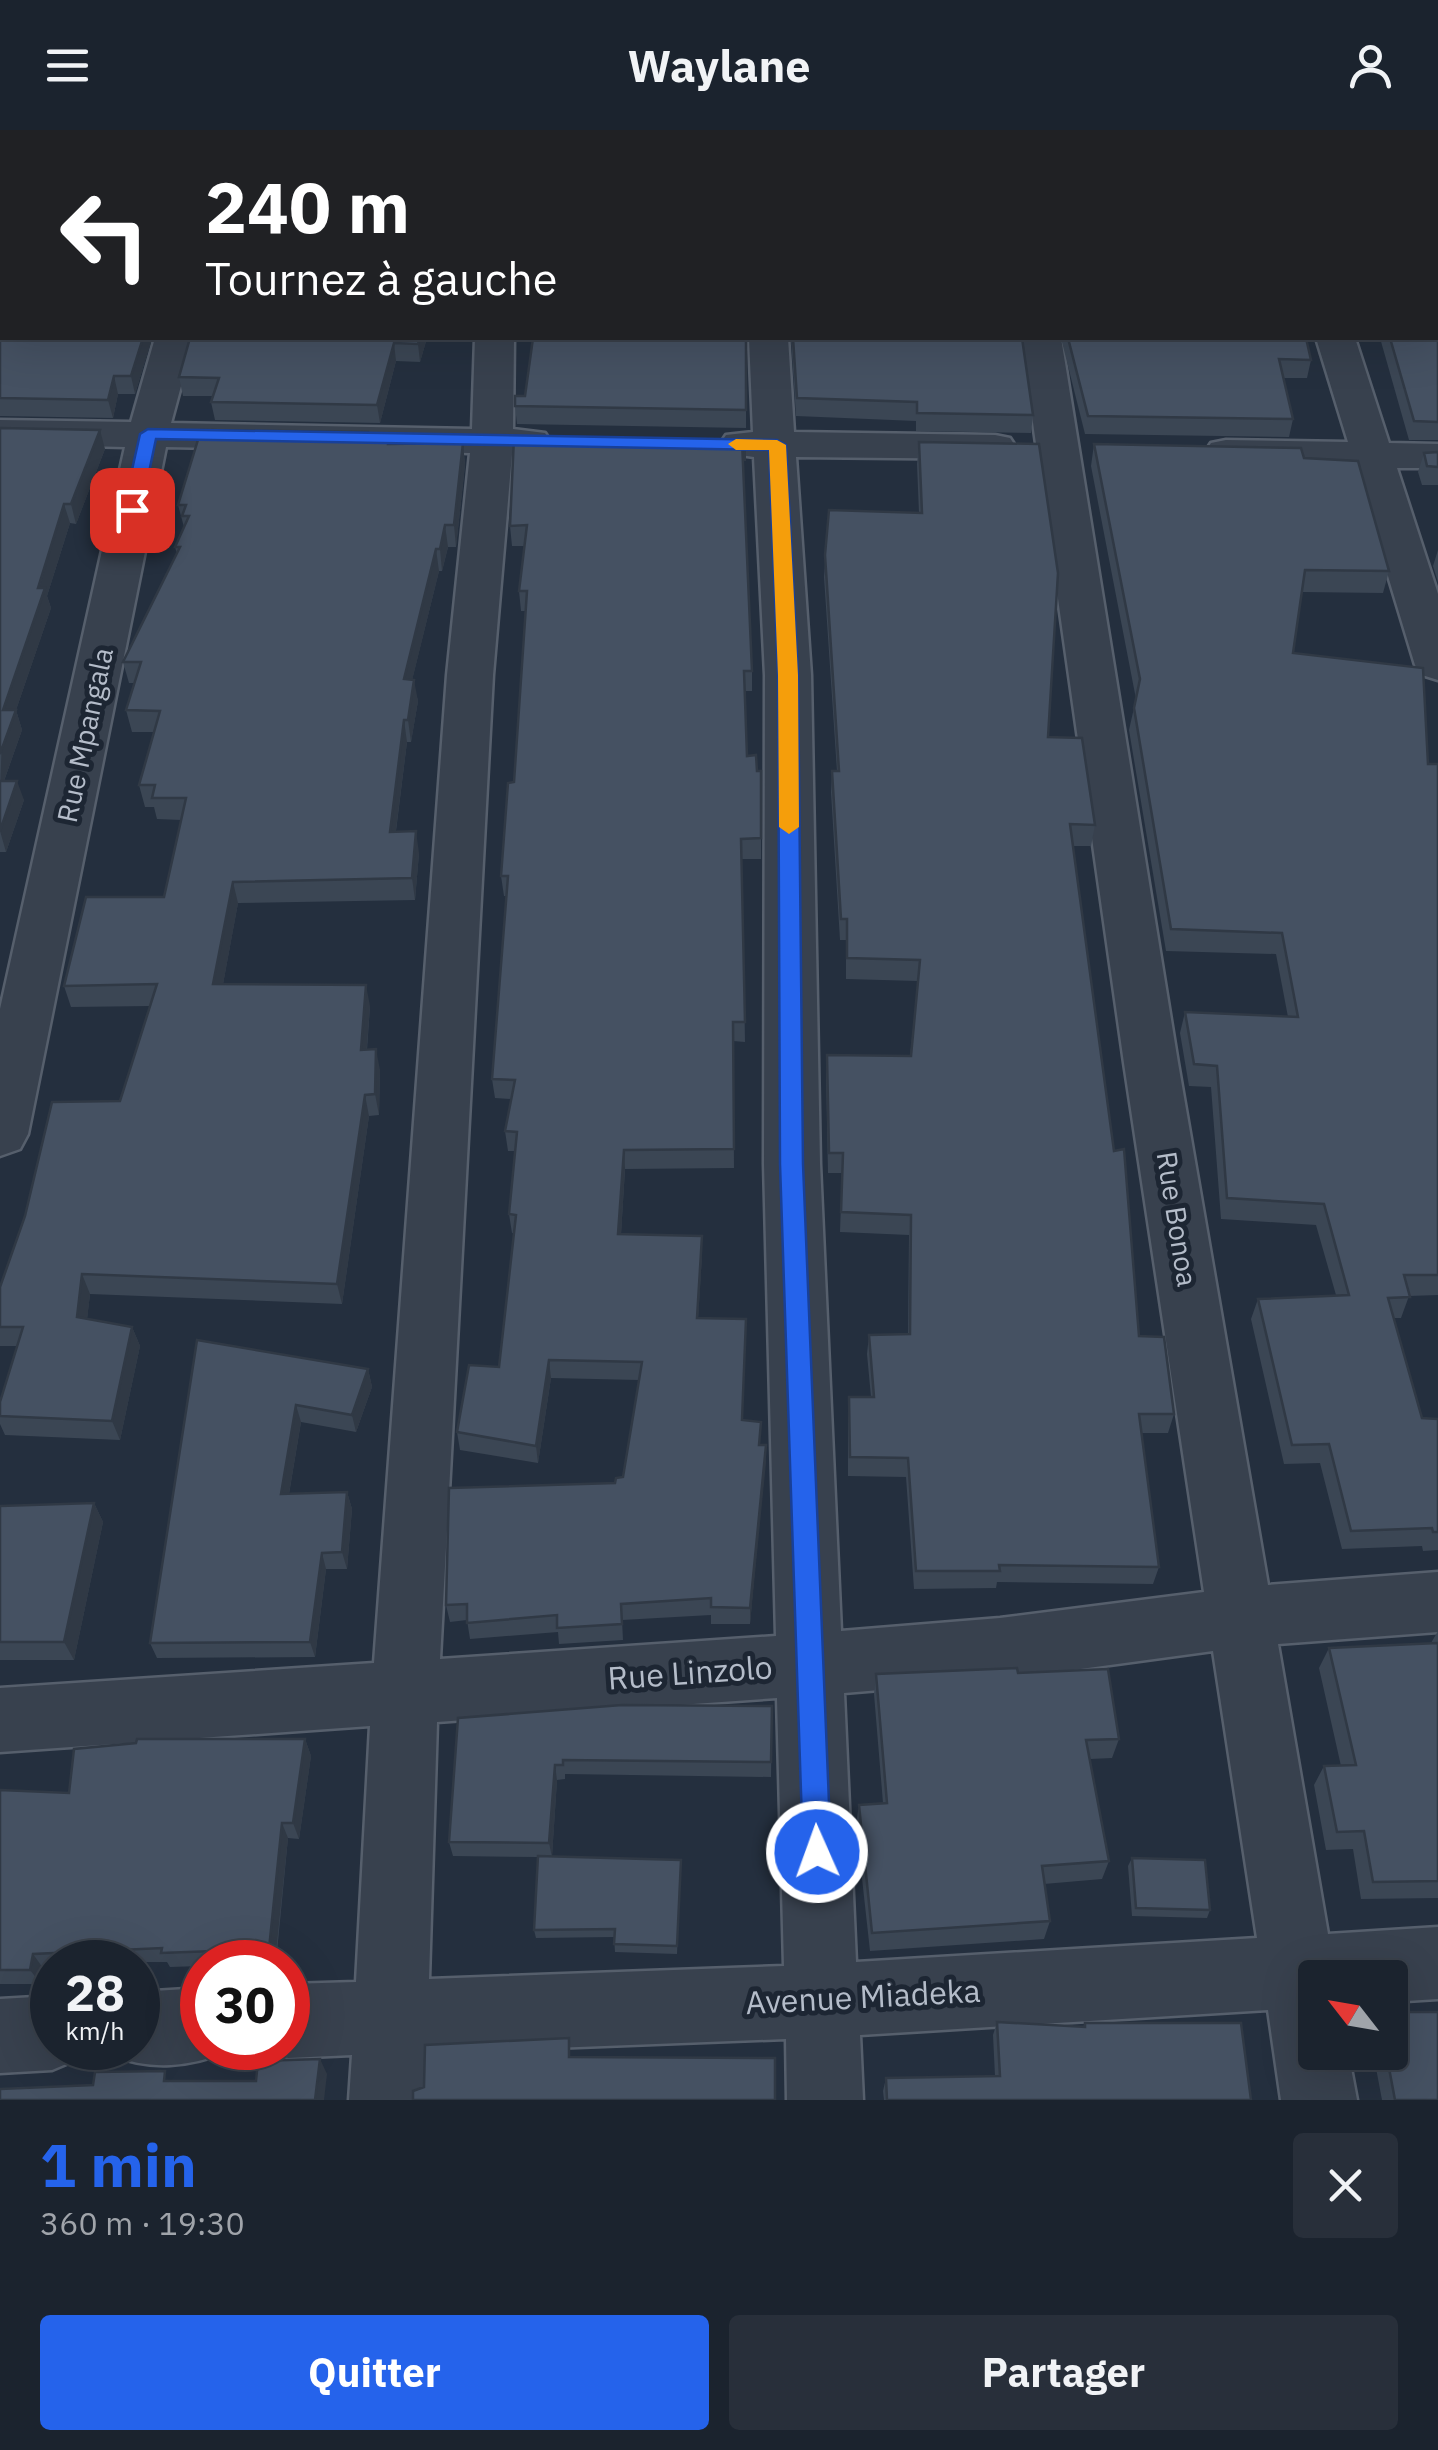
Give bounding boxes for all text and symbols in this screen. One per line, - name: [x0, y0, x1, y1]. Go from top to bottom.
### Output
- text: Waylane: [627, 36, 811, 94]
- icon: menu: [40, 38, 95, 93]
- icon: person: [1343, 38, 1398, 93]
- text: 240 m: [205, 161, 410, 252]
- icon: left: [40, 170, 170, 300]
- text: Tournez à gauche: [205, 249, 557, 307]
- pin: [90, 468, 175, 553]
- icon: arrive: [105, 483, 160, 538]
- street label: Rue Mpangala: [48, 644, 121, 826]
- street label: Rue Bonoa: [1149, 1149, 1206, 1289]
- street label: Rue Linzolo: [606, 1645, 774, 1699]
- position arrow: [765, 1800, 869, 1904]
- speed limit sign: 30: [180, 1940, 310, 2070]
- text: 28: [65, 1960, 125, 2025]
- north arrow: [1298, 1960, 1408, 2070]
- map controls: [1298, 1960, 1408, 2070]
- street label: Avenue Miadeka: [744, 1969, 982, 2023]
- text: km/h: [66, 2014, 124, 2047]
- text: 1 min: [40, 2125, 197, 2204]
- button: close: [1293, 2133, 1398, 2238]
- text: 360 m · 19:30: [40, 2202, 245, 2244]
- button: Quitter: [40, 2315, 709, 2430]
- button: Partager: [729, 2315, 1398, 2430]

